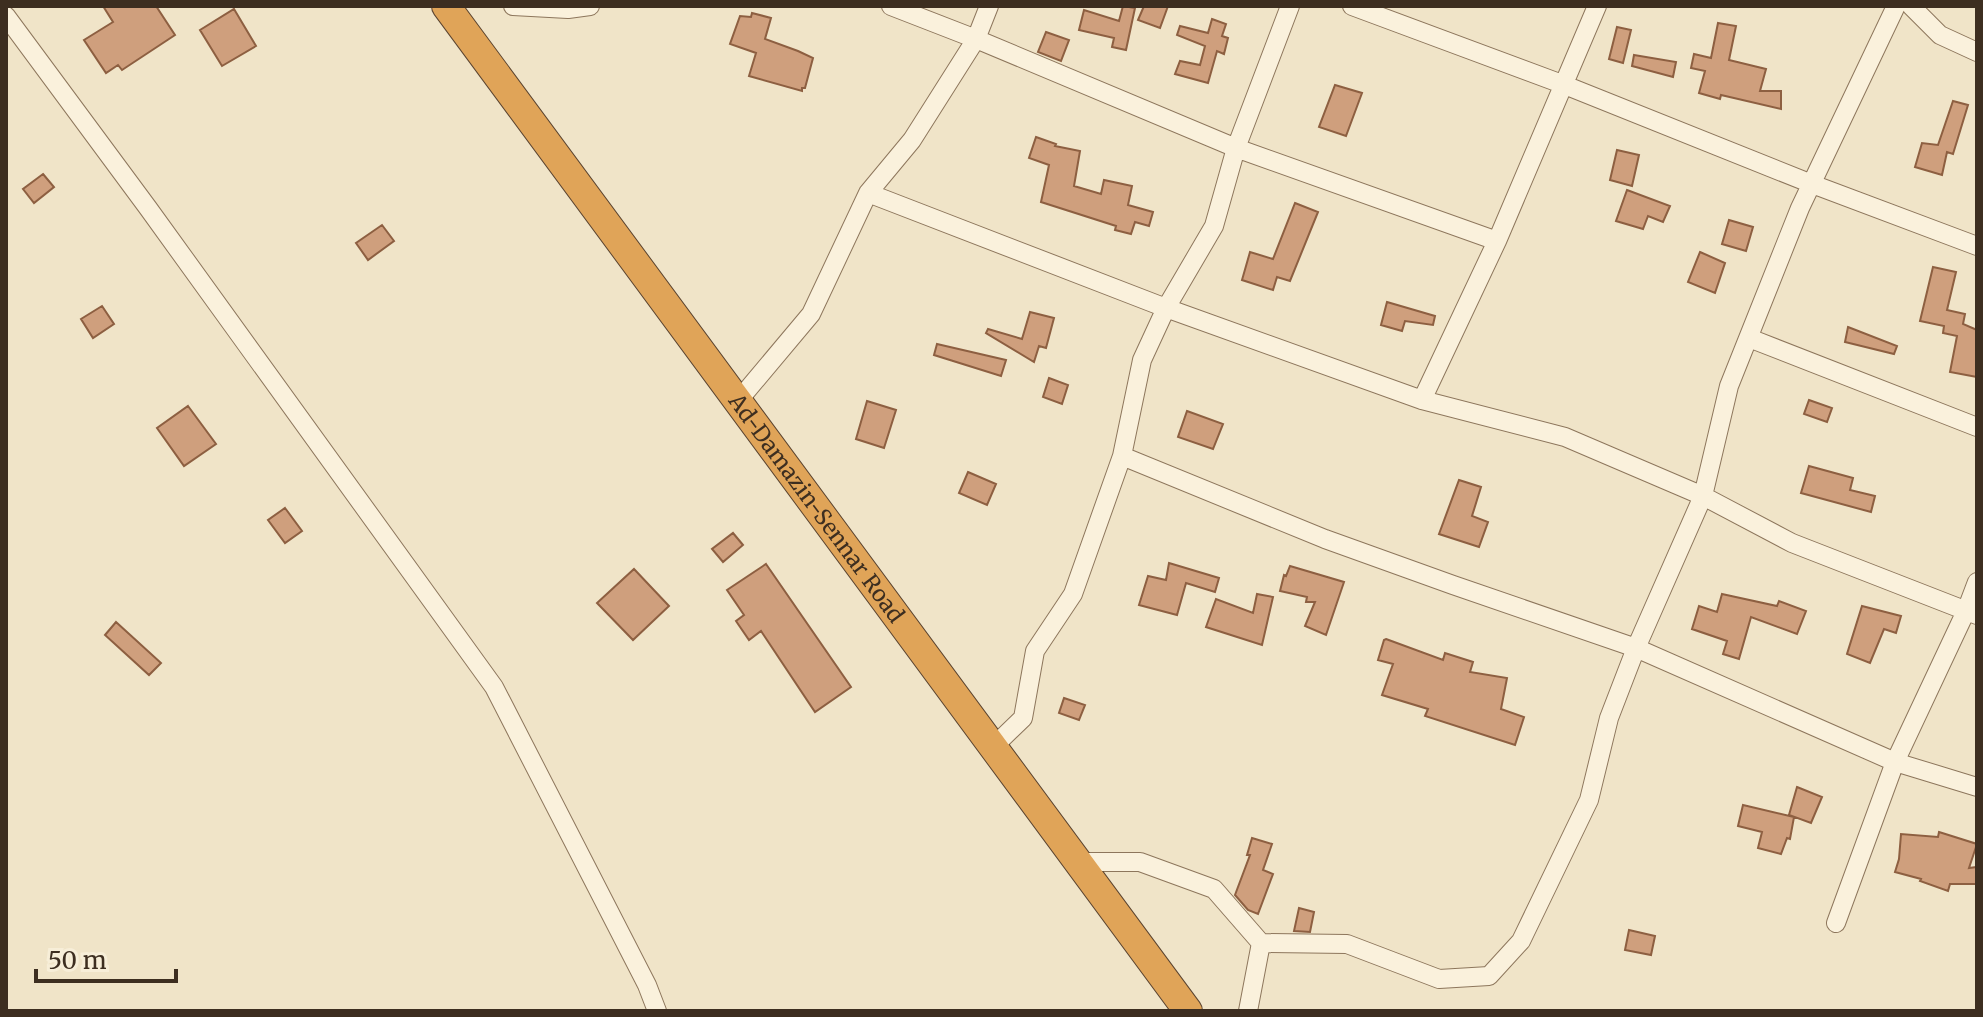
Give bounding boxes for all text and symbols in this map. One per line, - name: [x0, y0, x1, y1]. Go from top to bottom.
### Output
- street label: Ad-Damazin-Sennar Road: [722, 387, 910, 628]
- scale bar: [36, 933, 176, 983]
- text: 50 m: [48, 945, 107, 976]

